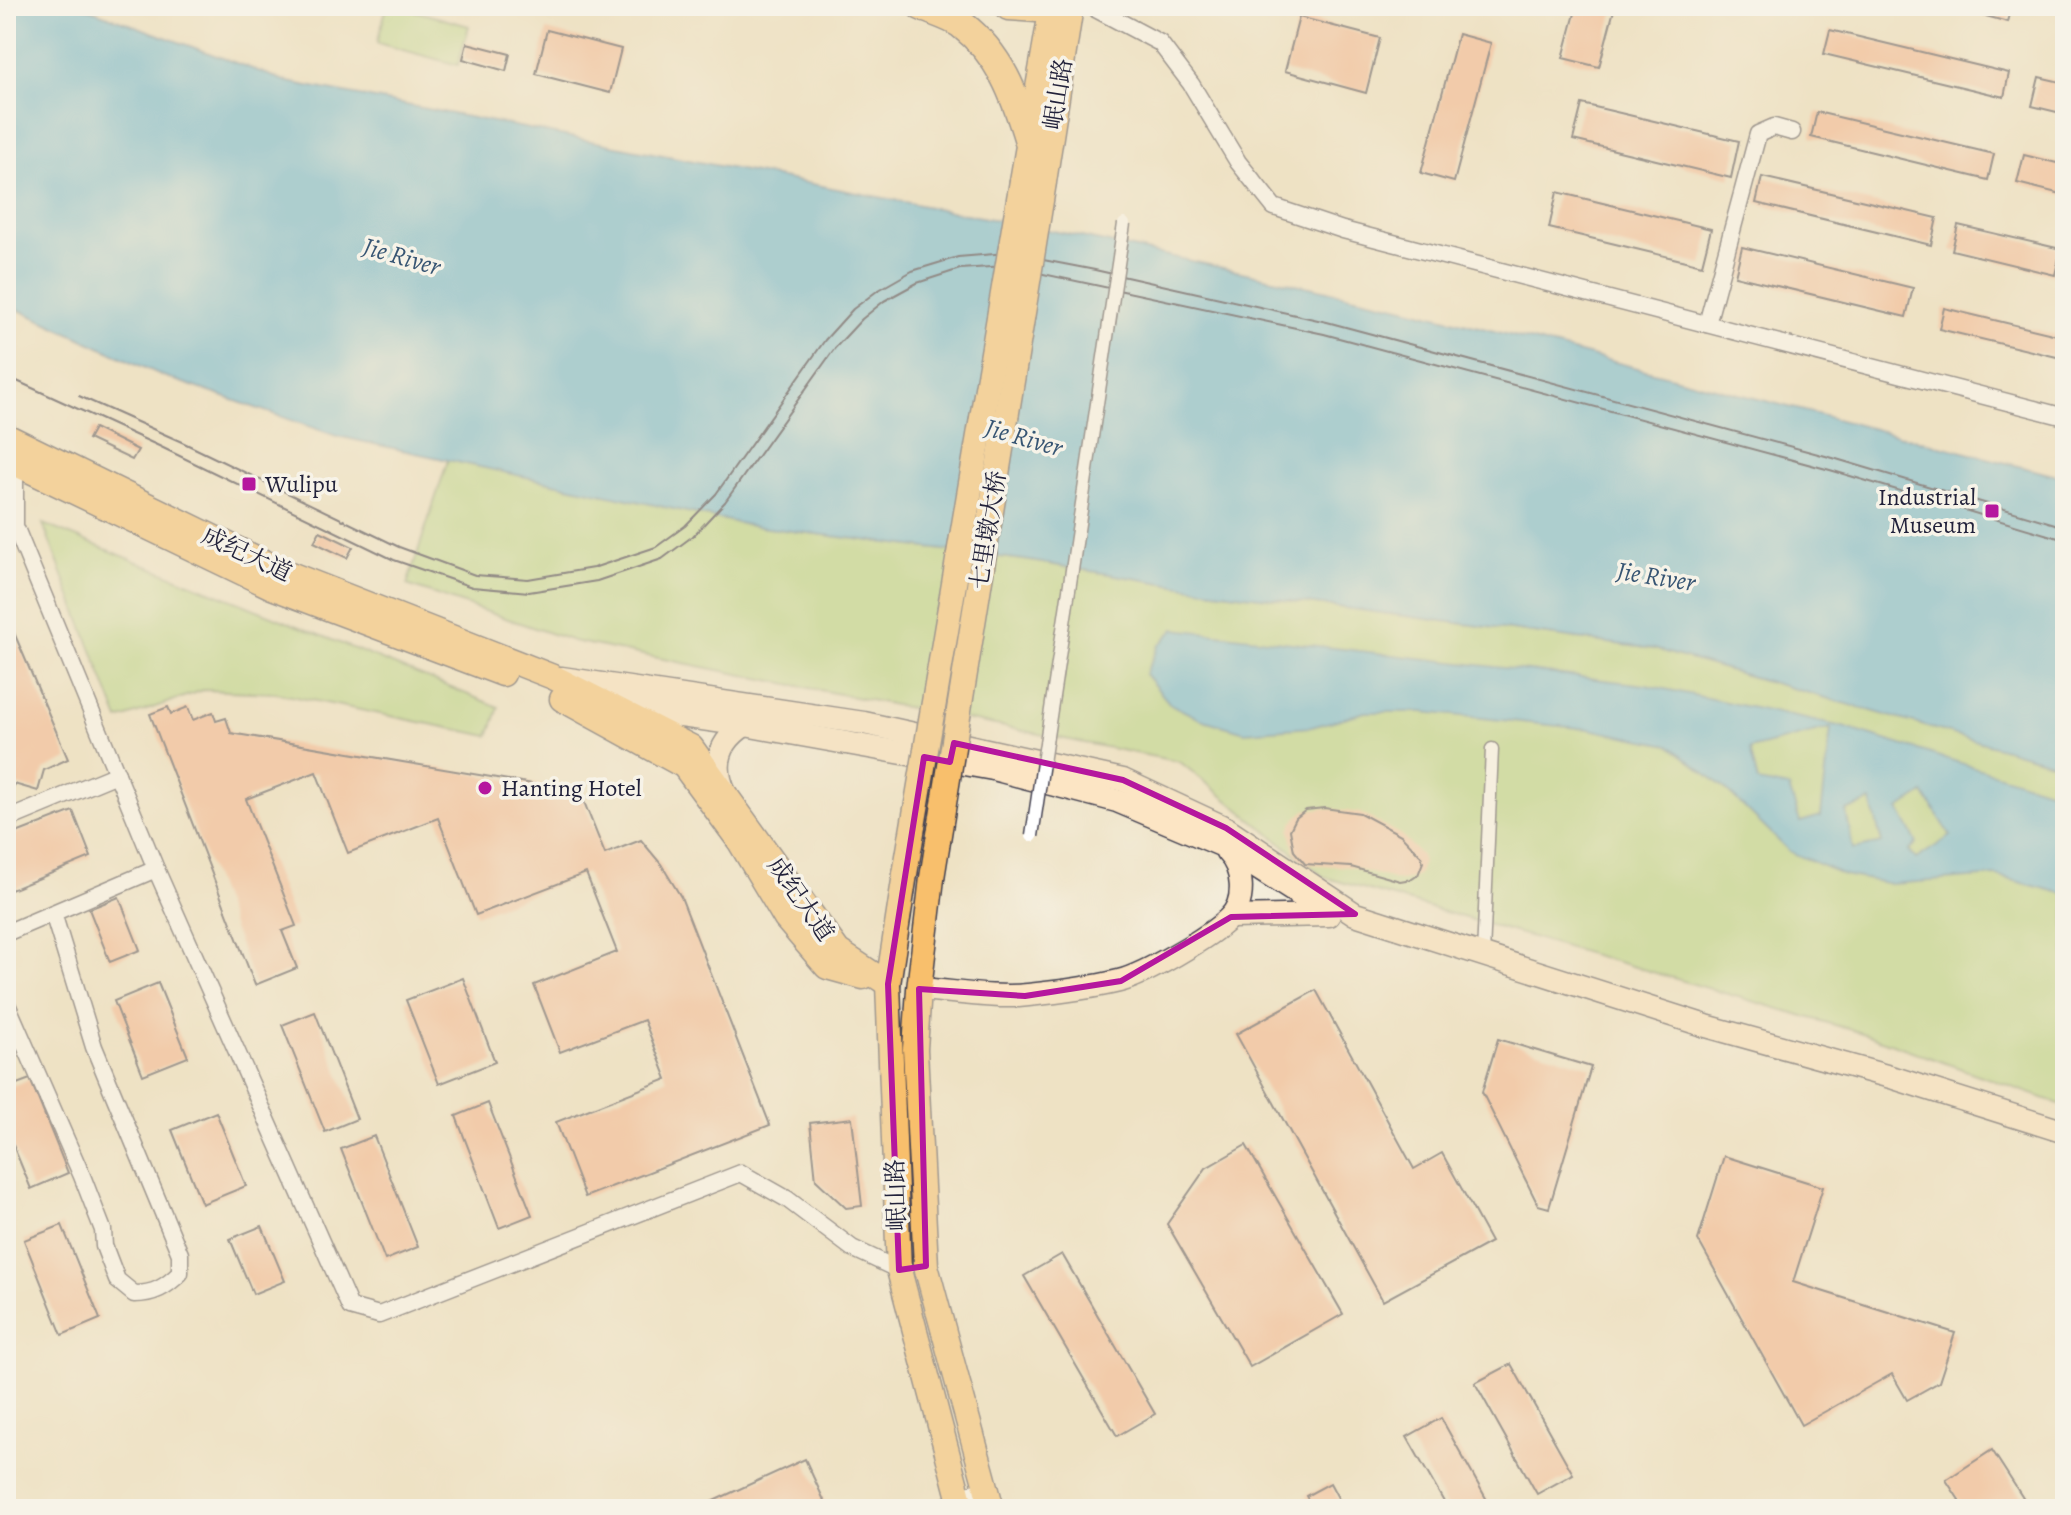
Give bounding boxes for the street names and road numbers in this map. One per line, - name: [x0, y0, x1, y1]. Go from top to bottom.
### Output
- street label: 岷山路: [1037, 56, 1079, 132]
- street label: 七里墩大桥: [963, 468, 1013, 592]
- street label: 成纪大道: [197, 519, 297, 589]
- street label: 成纪大道: [760, 851, 842, 947]
- street label: 岷山路: [879, 1158, 913, 1232]

